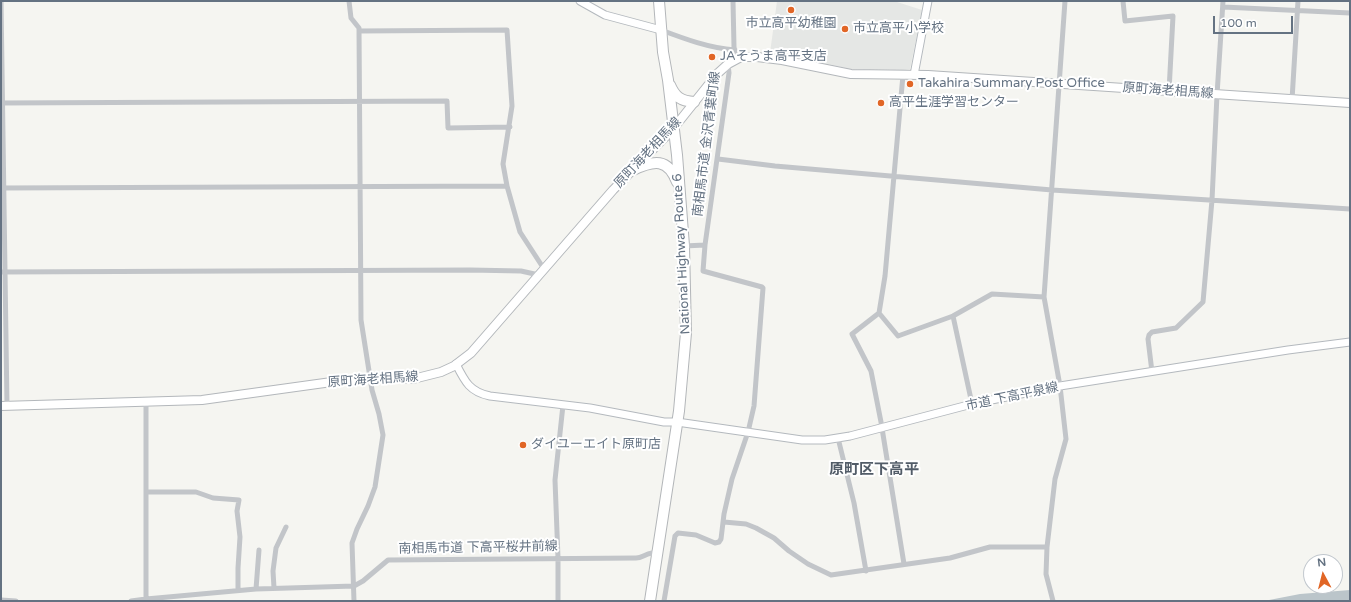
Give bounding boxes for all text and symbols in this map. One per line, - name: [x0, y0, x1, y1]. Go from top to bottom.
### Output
- marker: 市立高平幼稚園: [786, 5, 796, 15]
- scale bar: [1215, 8, 1295, 34]
- place label: 市立高平幼稚園: [746, 16, 836, 32]
- text: 100 m: [1220, 16, 1257, 30]
- place label: 市立高平小学校: [853, 21, 944, 37]
- marker: 市立高平小学校: [840, 24, 850, 34]
- place label: JAそうま高平支店: [720, 49, 827, 65]
- marker: JAそうま高平支店: [707, 52, 717, 62]
- street label: 南相馬市道 金沢青葉町線: [690, 70, 724, 218]
- place label: Takahira Summary Post Office: [918, 76, 1105, 92]
- marker: Takahira Summary Post Office: [905, 79, 915, 89]
- street label: 原町海老相馬線: [1122, 80, 1214, 102]
- place label: 高平生涯学習センター: [889, 95, 1019, 111]
- marker: 高平生涯学習センター: [876, 98, 886, 108]
- street label: 原町海老相馬線: [611, 114, 685, 192]
- street label: National Highway Route 6: [670, 173, 694, 335]
- street label: 原町海老相馬線: [327, 369, 419, 391]
- street label: 市道 下高平泉線: [964, 380, 1060, 414]
- place label: ダイユーエイト原町店: [531, 437, 661, 453]
- marker: ダイユーエイト原町店: [518, 440, 528, 450]
- district label: 原町区下高平: [829, 461, 919, 479]
- street label: 南相馬市道 下高平桜井前線: [398, 539, 558, 557]
- north arrow: [1303, 554, 1343, 594]
- text: N: [1316, 556, 1327, 570]

